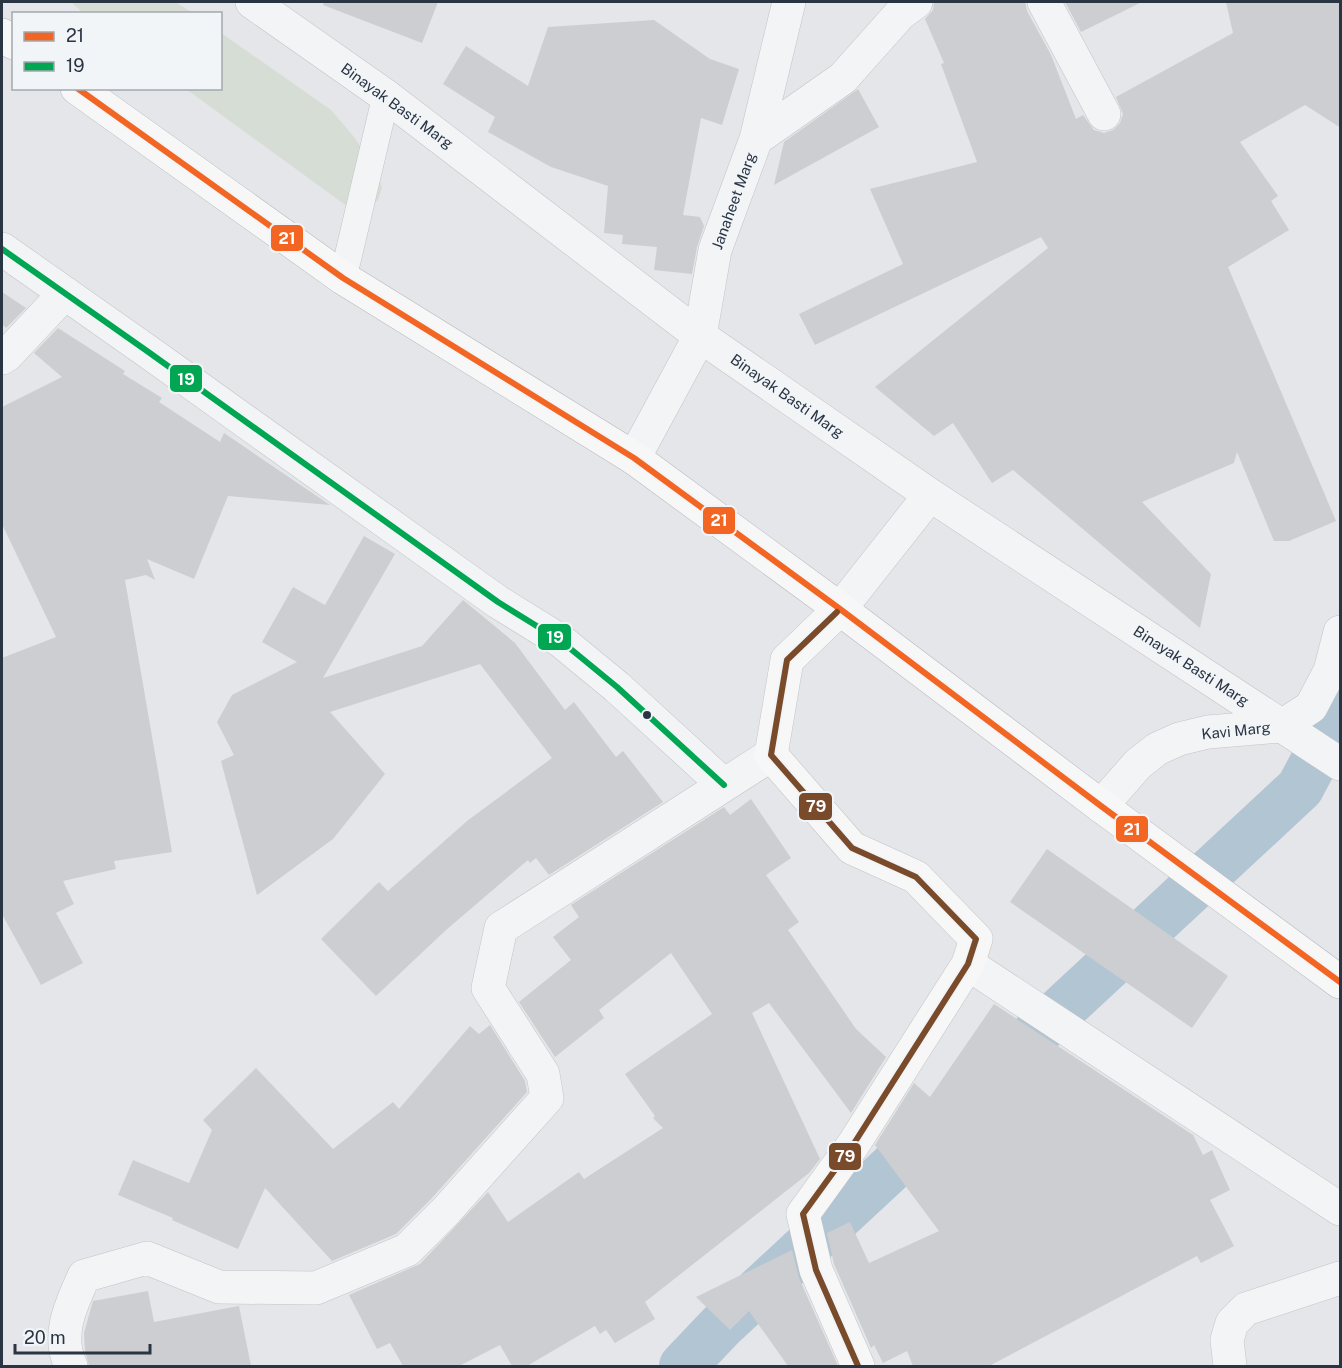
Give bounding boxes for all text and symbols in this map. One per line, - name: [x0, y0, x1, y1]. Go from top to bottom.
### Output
- legend: [12, 12, 222, 90]
- text: 21: [66, 25, 84, 46]
- text: 19: [66, 55, 85, 76]
- street label: Binayak Basti Marg: [338, 59, 457, 152]
- street label: Janaheet Marg: [708, 150, 759, 252]
- line badge: 21: [270, 224, 304, 252]
- text: 21: [278, 229, 296, 248]
- street label: Binayak Basti Marg: [727, 350, 847, 441]
- line badge: 19: [169, 364, 203, 393]
- text: 19: [177, 370, 195, 389]
- line badge: 21: [702, 506, 736, 535]
- text: 21: [710, 511, 728, 530]
- street label: Binayak Basti Marg: [1130, 622, 1252, 709]
- line badge: 19: [537, 623, 572, 651]
- text: 19: [546, 628, 564, 647]
- unlabelled marker: [641, 709, 653, 721]
- street label: Kavi Marg: [1200, 718, 1271, 743]
- line badge: 79: [798, 792, 833, 821]
- text: 79: [806, 797, 826, 816]
- line badge: 21: [1115, 815, 1149, 843]
- text: 21: [1123, 820, 1141, 839]
- line badge: 79: [828, 1142, 862, 1171]
- text: 79: [835, 1147, 855, 1166]
- scale bar: [15, 1317, 150, 1355]
- text: 20 m: [24, 1327, 66, 1348]

